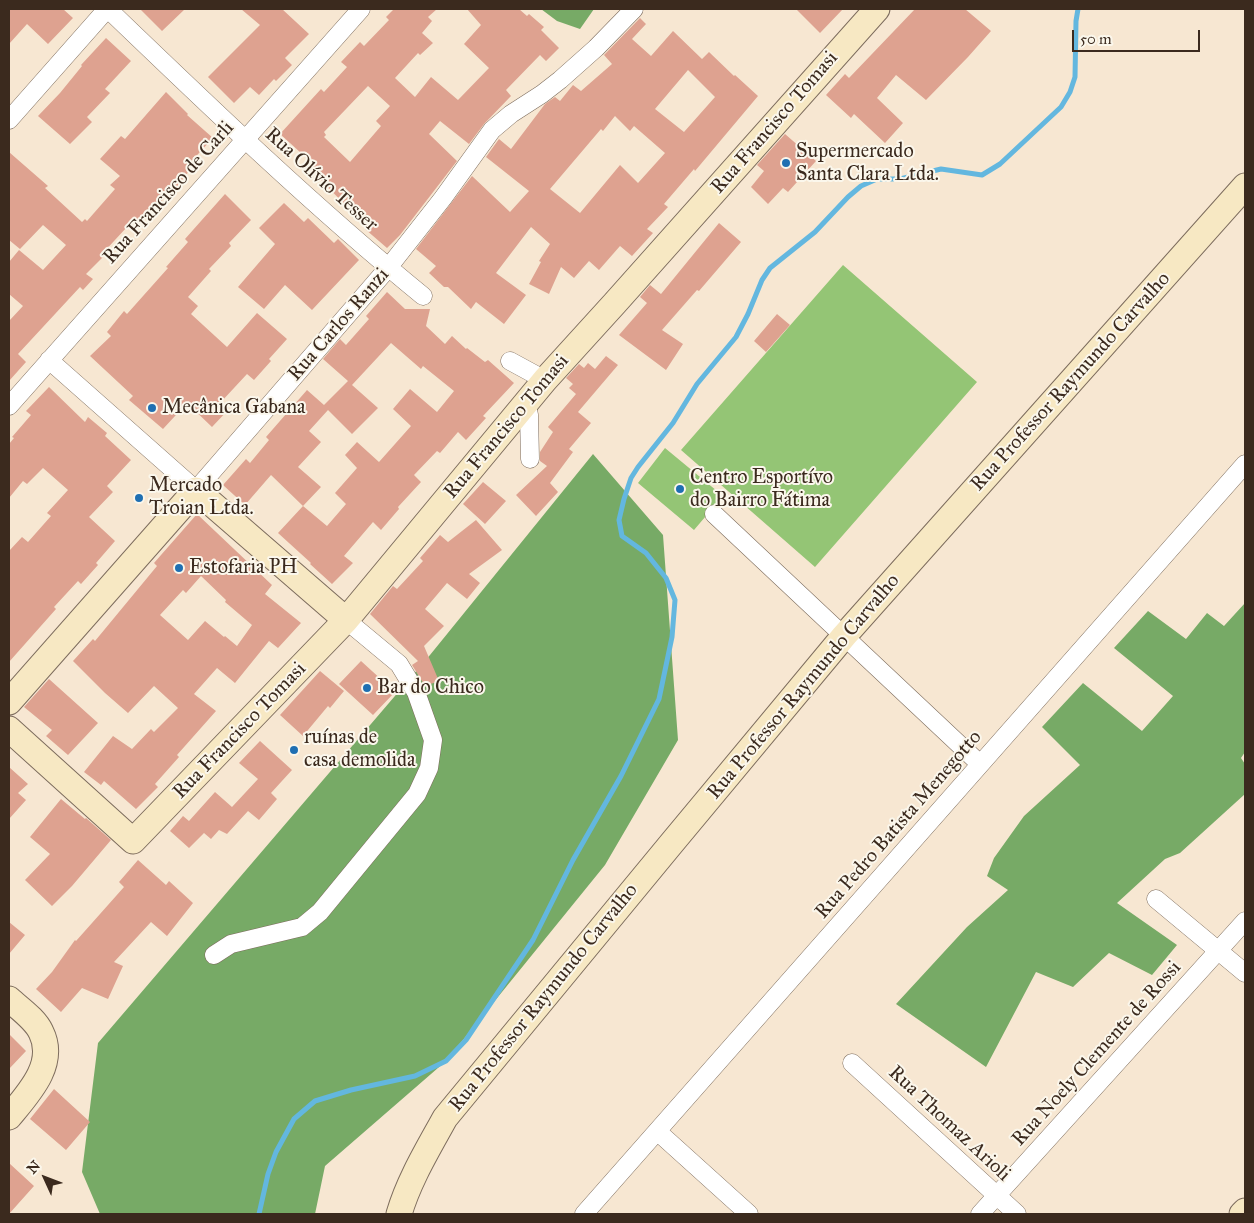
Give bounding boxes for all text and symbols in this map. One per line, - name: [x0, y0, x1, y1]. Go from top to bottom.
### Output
- scale bar: [1074, 20, 1202, 52]
- text: 50 m: [1080, 30, 1112, 48]
- street label: Rua Francisco Tomasi: [707, 47, 843, 199]
- street label: Rua Francisco de Carli: [99, 117, 239, 269]
- street label: Rua Olívio Tesser: [260, 123, 382, 237]
- place label: Supermercado Santa Clara Ltda.: [796, 140, 939, 187]
- marker: Supermercado Santa Clara Ltda.: [780, 157, 792, 169]
- street label: Rua Carlos Ranzi: [283, 264, 395, 386]
- street label: Rua Professor Raymundo Carvalho: [966, 268, 1176, 496]
- street label: Rua Francisco Tomasi: [440, 350, 574, 504]
- place label: Mecânica Gabana: [162, 396, 306, 420]
- marker: Mecânica Gabana: [146, 402, 158, 414]
- place label: Centro Esportívo do Bairro Fátima: [690, 466, 833, 513]
- place label: Mercado Troian Ltda.: [149, 474, 254, 521]
- marker: Centro Esportívo do Bairro Fátima: [674, 483, 686, 495]
- marker: Mercado Troian Ltda.: [133, 492, 145, 504]
- place label: Estofaria PH: [189, 556, 298, 580]
- marker: Estofaria PH: [173, 562, 185, 574]
- street label: Rua Professor Raymundo Carvalho: [703, 570, 905, 804]
- street label: Rua Francisco Tomasi: [168, 658, 312, 804]
- place label: Bar do Chico: [377, 676, 484, 700]
- marker: Bar do Chico: [361, 682, 373, 694]
- place label: ruínas de casa demolida: [304, 726, 415, 773]
- street label: Rua Pedro Batista Menegotto: [811, 726, 987, 924]
- marker: ruínas de casa demolida: [288, 744, 300, 756]
- street label: Rua Professor Raymundo Carvalho: [445, 879, 643, 1117]
- street label: Rua Noely Clemente de Rossi: [1007, 956, 1187, 1152]
- street label: Rua Thomaz Arioli: [883, 1061, 1015, 1187]
- north arrow: [20, 1153, 70, 1203]
- text: N: [23, 1157, 44, 1178]

